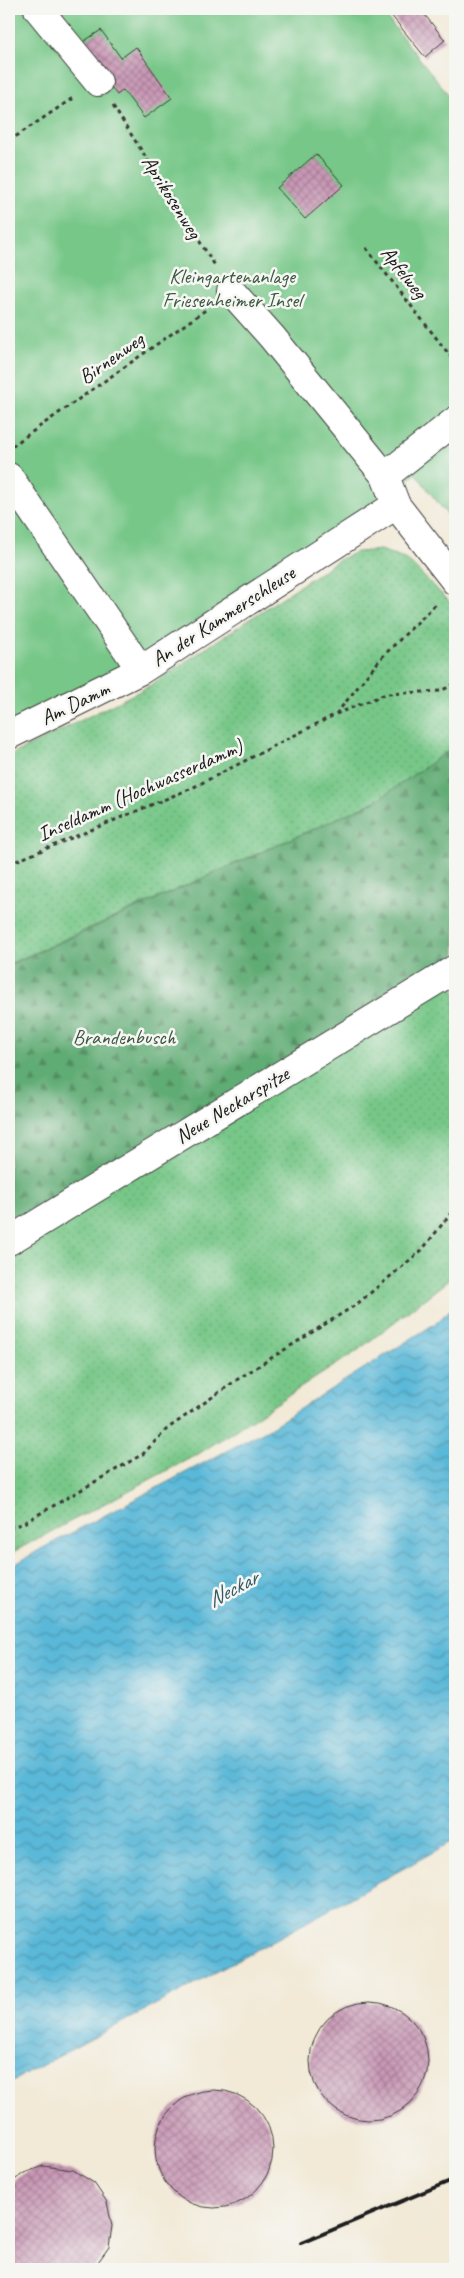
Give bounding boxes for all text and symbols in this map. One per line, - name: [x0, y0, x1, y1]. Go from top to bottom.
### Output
- street label: Aprikosenweg: [136, 150, 209, 245]
- street label: Apfelweg: [375, 240, 434, 305]
- park label: Kleingartenanlage Friesenheimer Insel: [162, 263, 305, 313]
- street label: Birnenweg: [73, 325, 150, 390]
- street label: An der Kammerschleuse: [146, 559, 301, 672]
- street label: Am Damm: [36, 675, 115, 731]
- street label: Inseldamm (Hochwasserdamm): [33, 733, 248, 847]
- park label: Brandenbusch: [73, 1024, 177, 1050]
- street label: Neue Neckarspitze: [170, 1060, 296, 1149]
- water label: Neckar: [202, 1562, 266, 1614]

